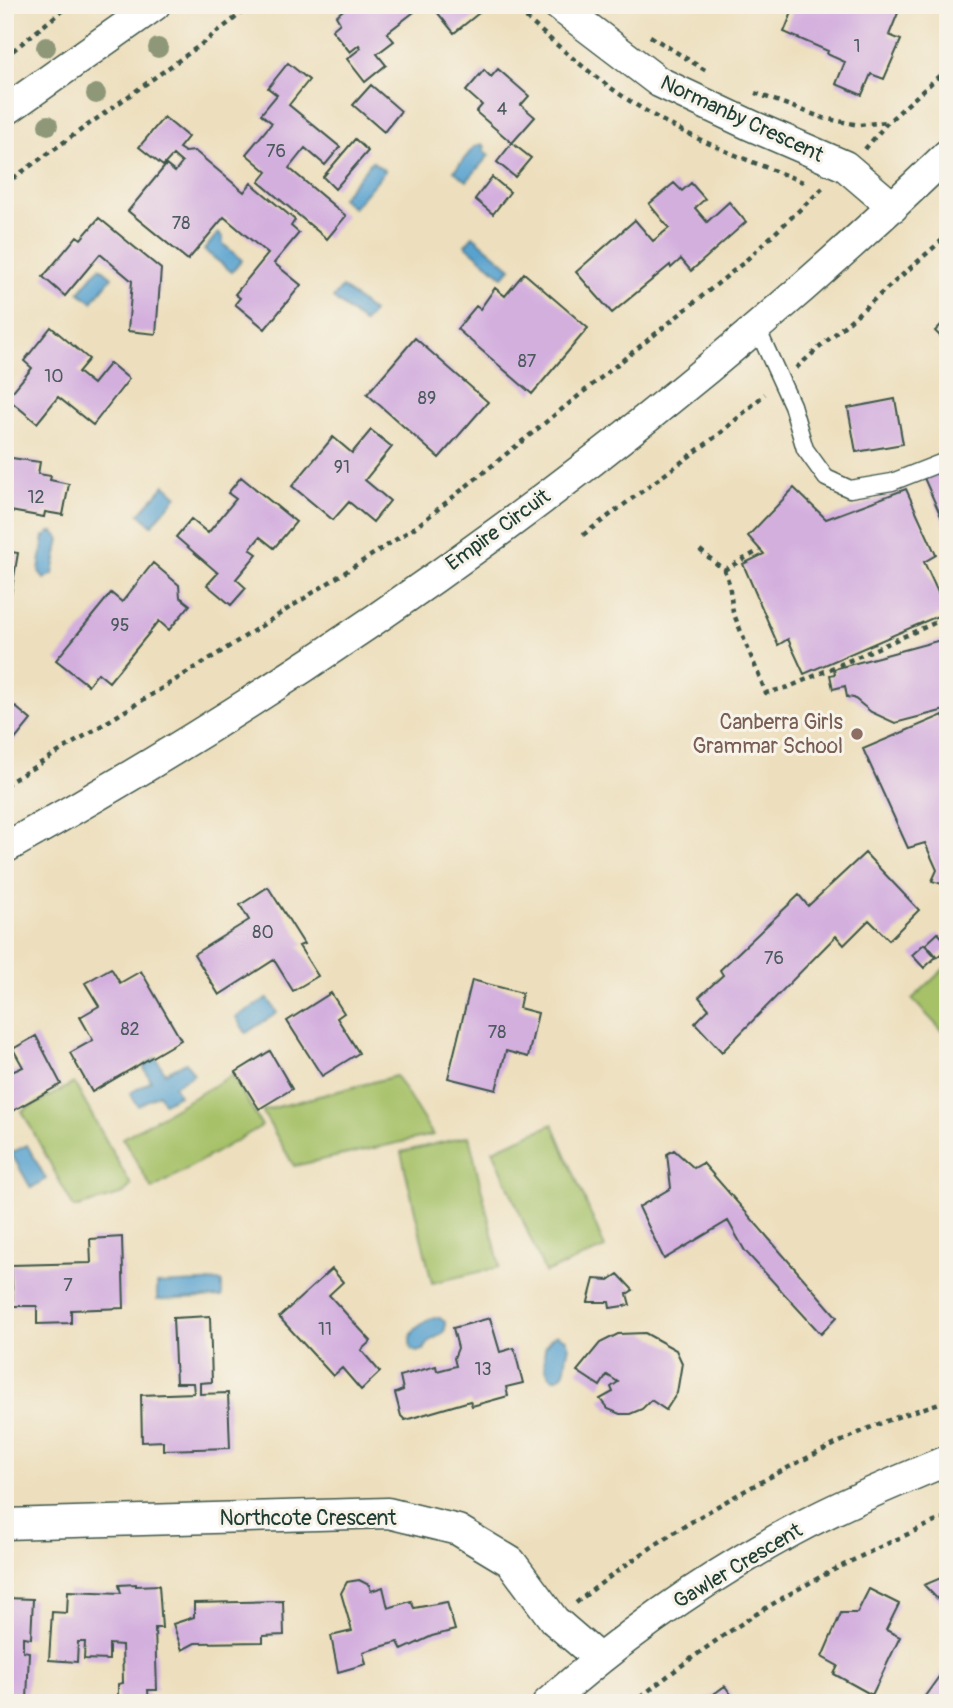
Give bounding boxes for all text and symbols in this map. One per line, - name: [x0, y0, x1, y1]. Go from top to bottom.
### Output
- house number: 1: [853, 35, 861, 58]
- street label: Normanby Crescent: [656, 69, 828, 169]
- house number: 4: [497, 98, 508, 121]
- house number: 76: [266, 140, 286, 163]
- house number: 78: [172, 212, 190, 235]
- house number: 87: [518, 350, 537, 373]
- house number: 10: [44, 365, 64, 388]
- house number: 89: [418, 387, 436, 410]
- house number: 91: [334, 456, 350, 479]
- street label: Empire Circuit: [440, 483, 556, 577]
- house number: 12: [27, 486, 45, 509]
- house number: 95: [110, 614, 130, 637]
- place label: Canberra Girls Grammar School: [692, 709, 844, 760]
- marker: Canberra Girls Grammar School: [849, 726, 865, 742]
- house number: 80: [252, 921, 274, 944]
- house number: 76: [764, 947, 784, 970]
- house number: 82: [120, 1018, 140, 1041]
- house number: 78: [488, 1021, 506, 1044]
- house number: 7: [63, 1274, 73, 1297]
- house number: 11: [318, 1318, 332, 1341]
- house number: 13: [474, 1358, 492, 1381]
- street label: Northcote Crescent: [219, 1505, 397, 1532]
- street label: Gawler Crescent: [669, 1517, 808, 1615]

